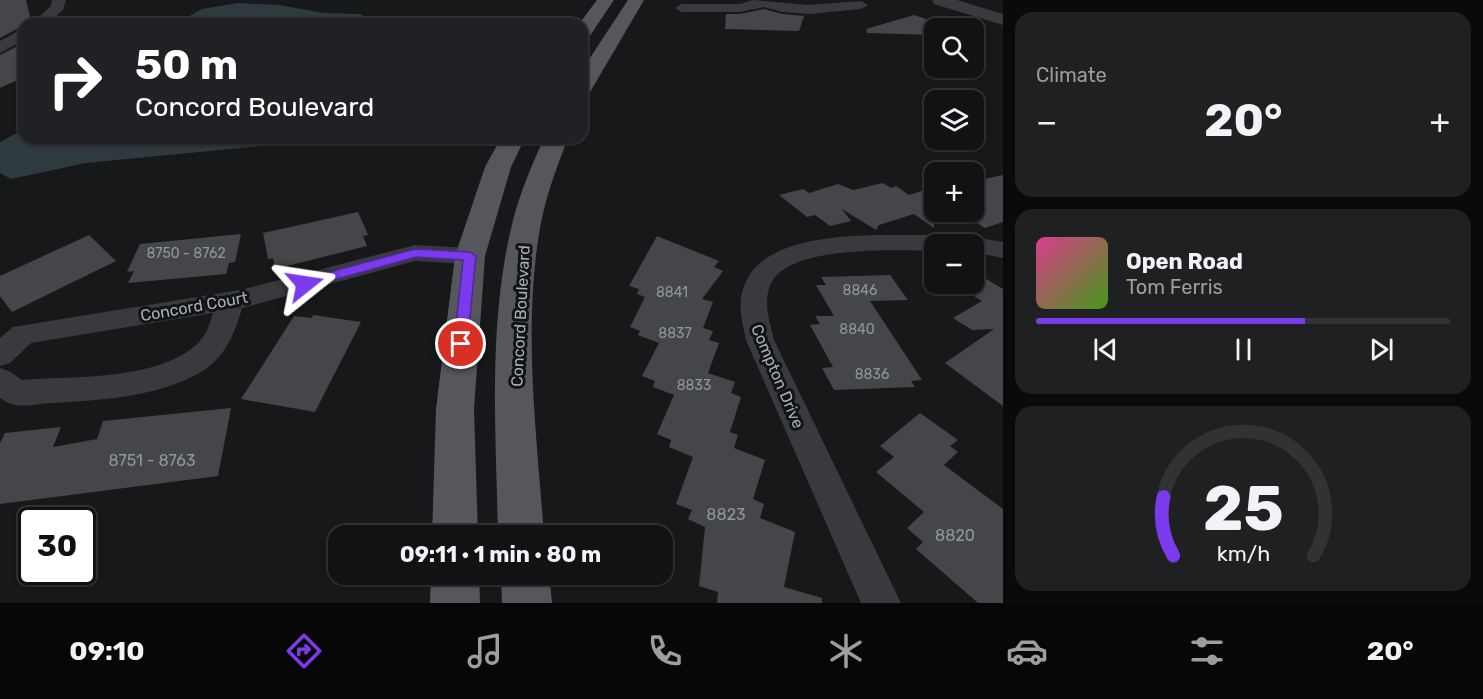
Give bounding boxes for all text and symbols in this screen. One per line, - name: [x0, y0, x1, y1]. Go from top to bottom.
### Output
- map controls: [924, 18, 984, 294]
- button: search: [924, 18, 984, 78]
- text: 50 m: [135, 40, 238, 90]
- icon: right: [36, 42, 114, 120]
- text: Climate: [1036, 63, 1107, 87]
- button: layers: [924, 90, 984, 150]
- text: Concord Boulevard: [135, 91, 374, 123]
- text: 20°: [1204, 94, 1283, 147]
- text: −: [1036, 102, 1057, 141]
- text: +: [1429, 102, 1450, 141]
- button: +: [924, 162, 984, 222]
- button: −: [924, 234, 984, 294]
- house number: 8750 - 8762: [146, 245, 226, 262]
- street label: Concord Boulevard: [507, 245, 534, 387]
- text: Open Road: [1126, 248, 1243, 275]
- position arrow: [273, 252, 337, 316]
- text: Tom Ferris: [1126, 275, 1223, 299]
- house number: 8846: [843, 282, 877, 299]
- house number: 8841: [656, 284, 688, 301]
- street label: Concord Court: [139, 288, 249, 325]
- pin: [435, 318, 486, 369]
- street label: Compton Drive: [747, 321, 808, 431]
- house number: 8840: [839, 321, 875, 338]
- house number: 8837: [658, 325, 692, 342]
- icon: arrive: [444, 327, 477, 360]
- icon: previous: [1089, 333, 1122, 366]
- icon: pause: [1227, 333, 1260, 366]
- icon: next: [1365, 333, 1398, 366]
- house number: 8836: [855, 366, 889, 383]
- house number: 8833: [677, 377, 711, 394]
- house number: 8751 - 8763: [108, 451, 196, 470]
- text: 25: [1203, 472, 1283, 546]
- house number: 8823: [706, 505, 746, 524]
- speed limit sign: 30: [18, 507, 96, 585]
- house number: 8820: [935, 526, 975, 545]
- text: 09:11 · 1 min · 80 m: [400, 541, 601, 568]
- text: km/h: [1216, 541, 1270, 566]
- icon: directions: [283, 630, 325, 672]
- icon: music: [464, 630, 506, 672]
- icon: phone: [644, 630, 686, 672]
- icon: climate: [825, 630, 867, 672]
- icon: car: [1006, 630, 1048, 672]
- icon: filters: [1186, 630, 1228, 672]
- text: 09:10: [69, 635, 145, 667]
- text: 20°: [1367, 635, 1414, 667]

